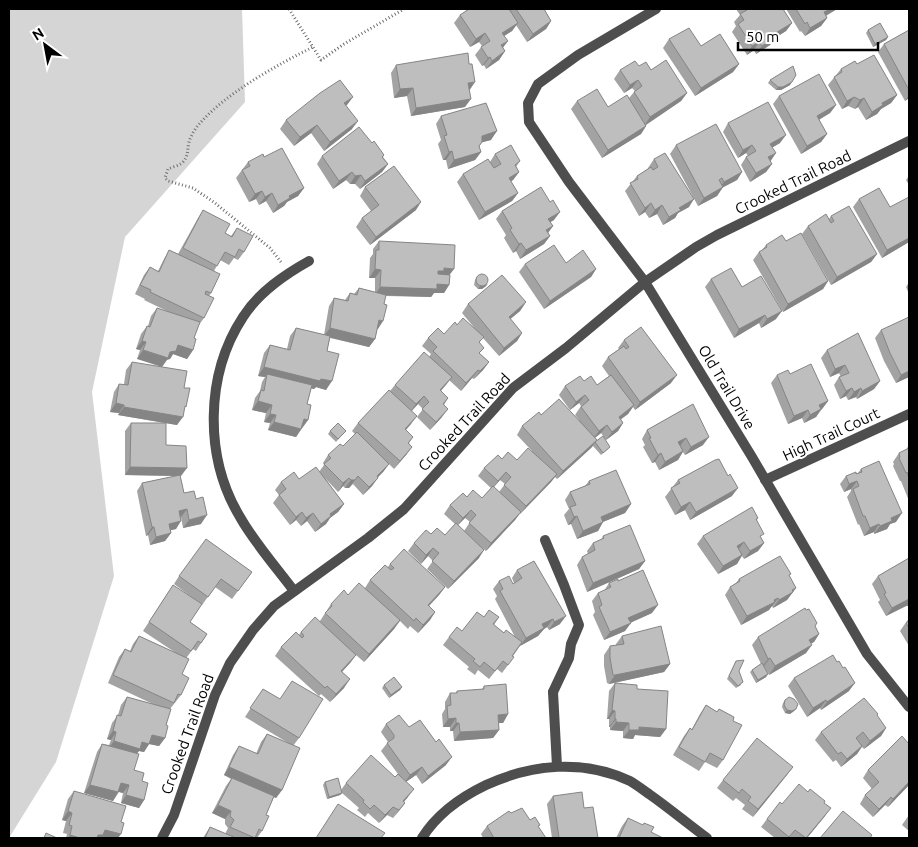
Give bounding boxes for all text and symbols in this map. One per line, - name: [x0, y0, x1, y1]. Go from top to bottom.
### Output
- north arrow: [20, 20, 70, 70]
- scale bar: [738, 20, 878, 52]
- text: N: [29, 24, 47, 44]
- text: 50 m: [746, 28, 779, 45]
- street label: Crooked Trail Road: [732, 147, 854, 217]
- street label: Old Trail Drive: [695, 342, 759, 432]
- street label: Crooked Trail Road: [414, 370, 514, 474]
- street label: High Trail Court: [780, 404, 882, 464]
- street label: Crooked Trail Road: [157, 671, 217, 797]

